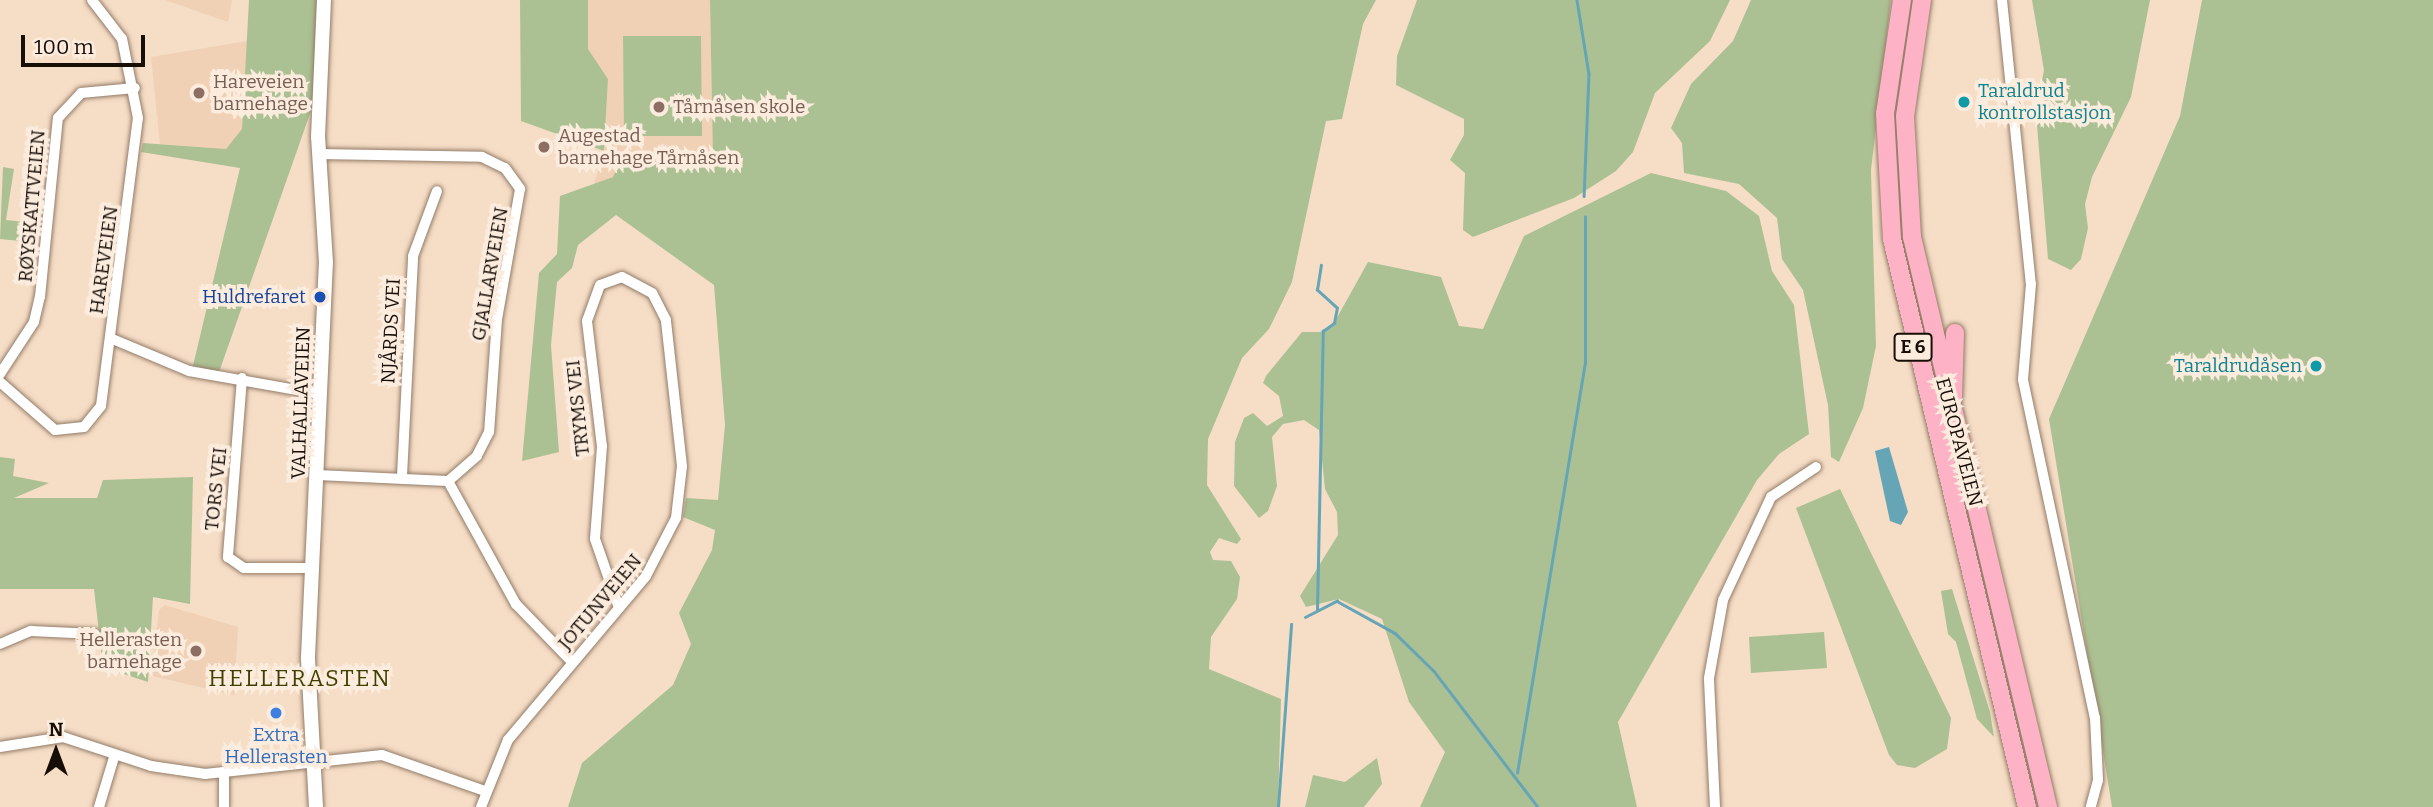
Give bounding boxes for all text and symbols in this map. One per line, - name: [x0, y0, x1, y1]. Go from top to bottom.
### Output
- scale bar: [24, 21, 149, 65]
- text: 100 m: [34, 34, 94, 60]
- place label: Hareveien barnehage: [213, 71, 308, 115]
- place label: Taraldrud kontrollstasjon: [1978, 80, 2111, 124]
- marker: Hareveien barnehage: [191, 85, 207, 101]
- marker: Taraldrud kontrollstasjon: [1956, 94, 1972, 110]
- place label: Tårnåsen skole: [673, 96, 805, 118]
- marker: Tårnåsen skole: [651, 99, 667, 115]
- place label: Augestad barnehage Tårnåsen: [558, 125, 739, 169]
- street label: RØYSKATTVEIEN: [14, 129, 50, 283]
- marker: Augestad barnehage Tårnåsen: [536, 139, 552, 155]
- street label: HAREVEIEN: [85, 204, 123, 316]
- street label: GJALLARVEIEN: [467, 205, 513, 343]
- street label: NJÅRDS VEI: [377, 278, 405, 384]
- place label: Huldrefaret: [202, 286, 306, 308]
- marker: Huldrefaret: [312, 289, 328, 305]
- street label: VALHALLAVEIEN: [287, 326, 315, 480]
- road number: E 6: [1892, 332, 1934, 362]
- place label: Taraldrudåsen: [2174, 355, 2302, 377]
- marker: Taraldrudåsen: [2308, 358, 2324, 374]
- street label: TRYMS VEI: [562, 359, 594, 457]
- street label: EUROPAVEIEN: [1931, 375, 1987, 509]
- street label: TORS VEI: [200, 446, 232, 532]
- street label: JOTUNVEIEN: [554, 550, 646, 654]
- place label: Hellerasten barnehage: [79, 629, 182, 673]
- marker: Hellerasten barnehage: [188, 643, 204, 659]
- district label: HELLERASTEN: [210, 664, 390, 692]
- marker: Extra Hellerasten: [268, 705, 284, 721]
- north arrow: [21, 716, 91, 786]
- text: N: [49, 718, 63, 741]
- place label: Extra Hellerasten: [225, 724, 327, 768]

